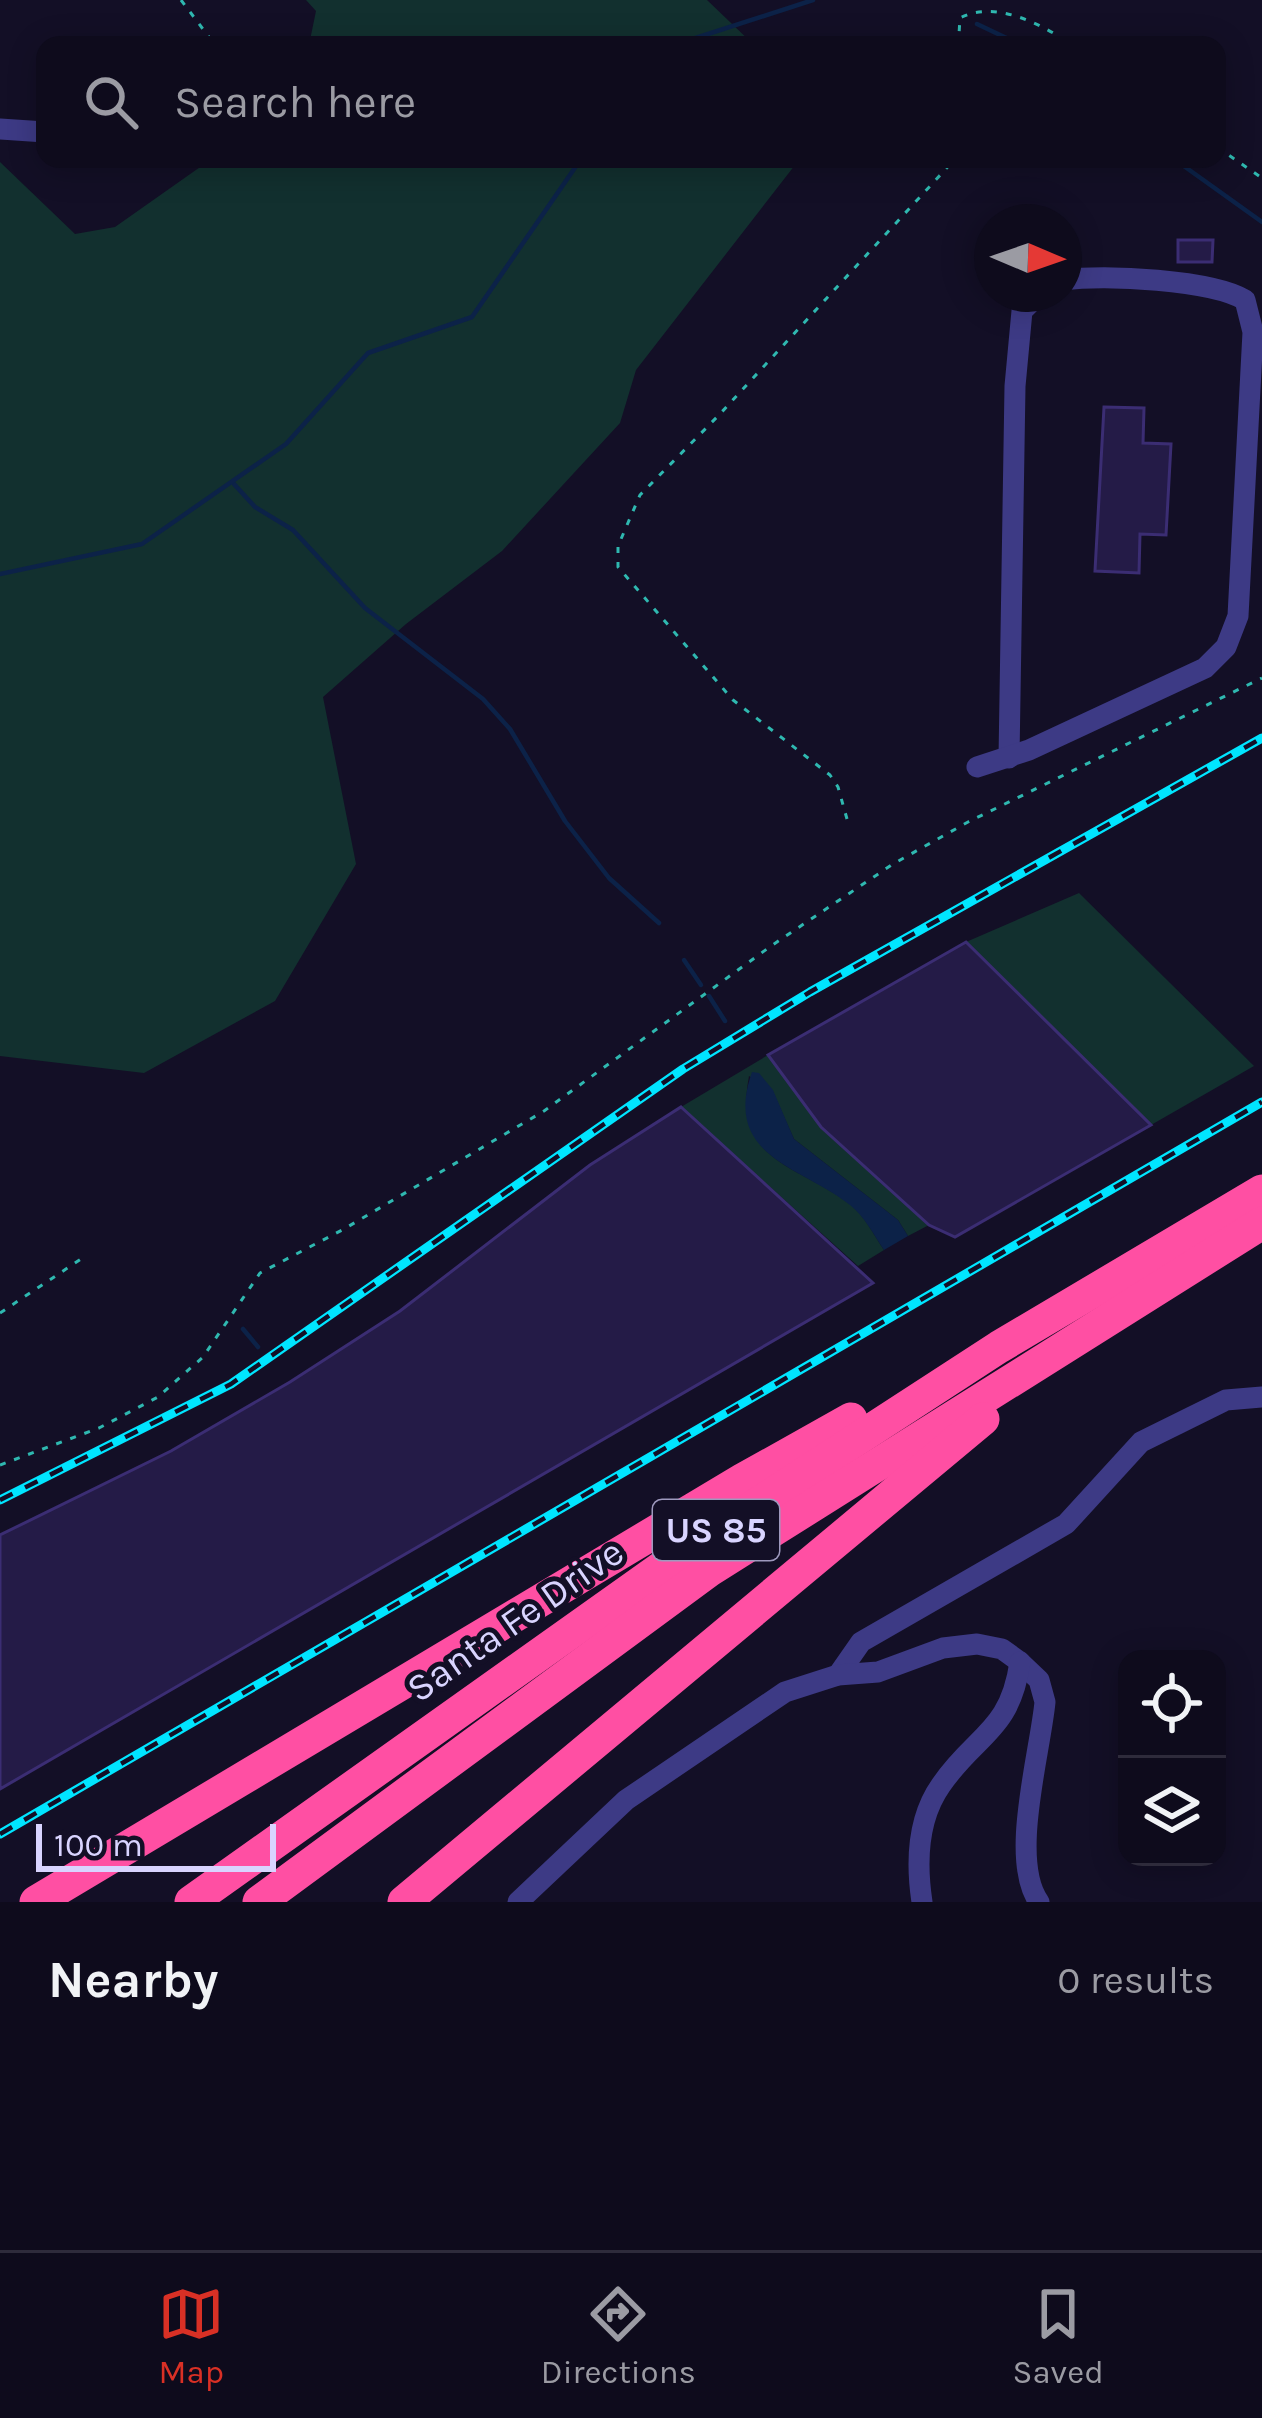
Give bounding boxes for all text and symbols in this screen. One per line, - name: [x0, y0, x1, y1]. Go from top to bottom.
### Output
- search box: [36, 36, 1226, 168]
- icon: search: [78, 69, 144, 135]
- text: Search here: [174, 76, 416, 128]
- north arrow: [974, 204, 1082, 312]
- road number: US 85: [653, 1500, 779, 1560]
- street label: Santa Fe Drive: [398, 1528, 632, 1712]
- map controls: [1118, 1650, 1226, 1866]
- button: locate: [1118, 1650, 1226, 1758]
- button: layers: [1118, 1758, 1226, 1866]
- scale bar: [36, 1818, 276, 1871]
- text: 100 m: [54, 1826, 143, 1864]
- text: Nearby: [48, 1950, 218, 2010]
- text: 0 results: [1057, 1957, 1214, 2003]
- tab: Map: [158, 2281, 224, 2391]
- tab: Directions: [541, 2281, 696, 2391]
- tab: Saved: [1013, 2281, 1104, 2391]

